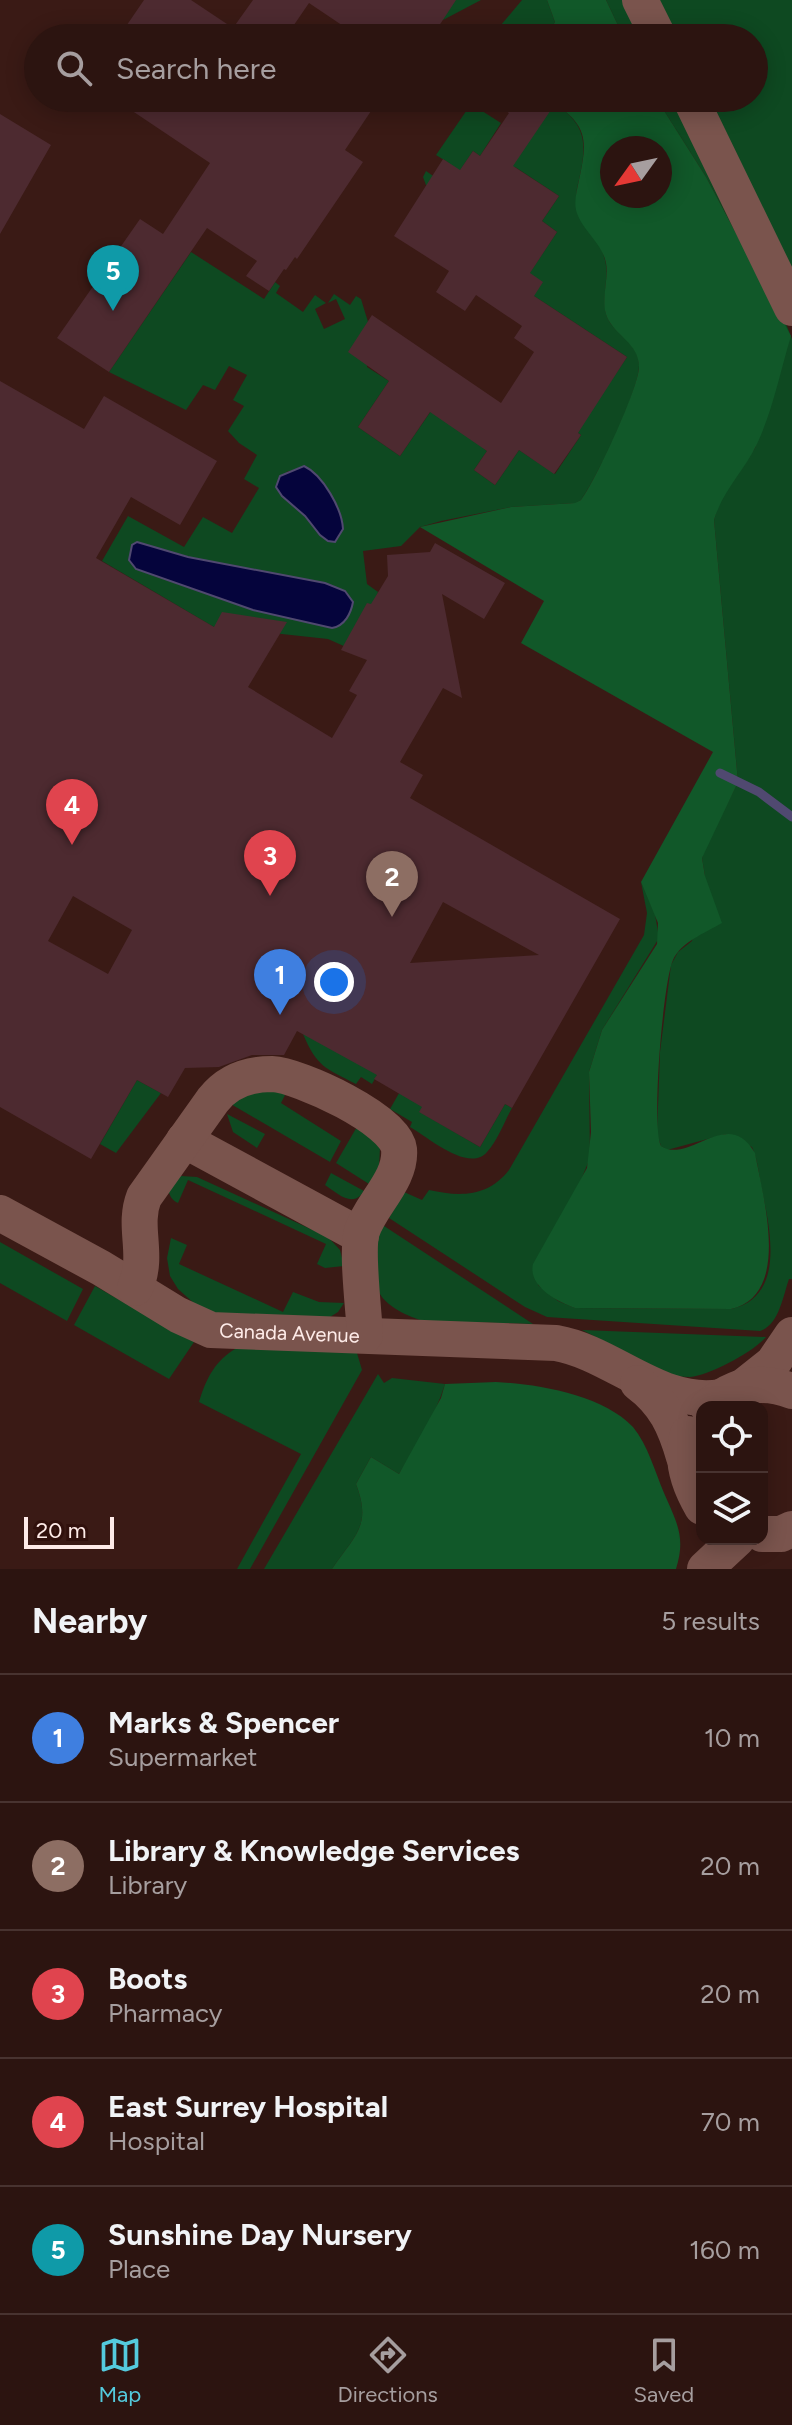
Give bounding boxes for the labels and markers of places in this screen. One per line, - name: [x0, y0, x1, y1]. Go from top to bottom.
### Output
- pin: 5: [87, 245, 139, 311]
- pin: 4: [46, 779, 98, 845]
- pin: 3: [244, 830, 296, 896]
- pin: 2: [366, 851, 418, 917]
- pin: 1: [254, 949, 306, 1015]

